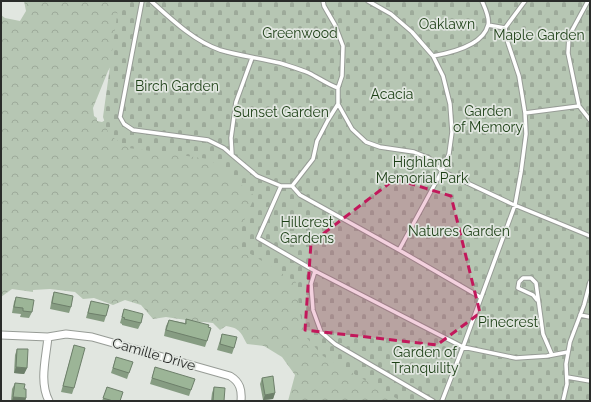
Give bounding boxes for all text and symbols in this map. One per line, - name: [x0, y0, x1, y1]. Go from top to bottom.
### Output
- park label: Oaklawn: [419, 16, 475, 32]
- park label: Greenwood: [262, 25, 338, 41]
- park label: Maple Garden: [493, 27, 585, 43]
- park label: Birch Garden: [135, 78, 219, 94]
- park label: Acacia: [371, 86, 413, 102]
- park label: Garden of Memory: [453, 103, 523, 135]
- park label: Sunset Garden: [233, 104, 329, 120]
- park label: Highland Memorial Park: [376, 154, 469, 186]
- park label: Hillcrest Gardens: [280, 214, 334, 246]
- park label: Natures Garden: [408, 223, 510, 239]
- park label: Pinecrest: [478, 314, 538, 330]
- street label: Camille Drive: [110, 334, 198, 374]
- park label: Garden of Tranquility: [391, 344, 459, 376]

